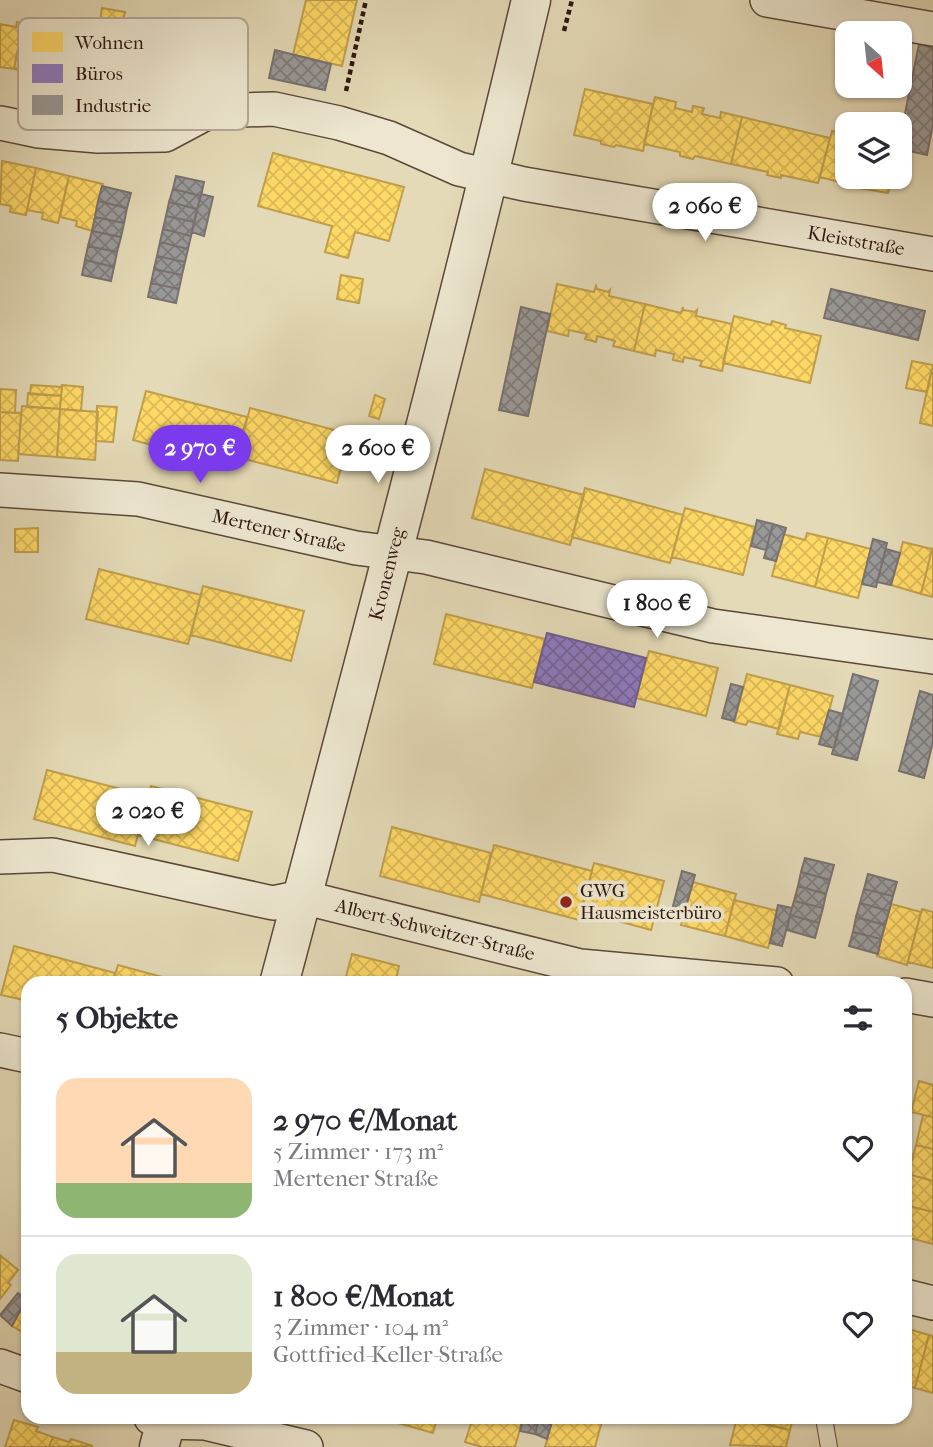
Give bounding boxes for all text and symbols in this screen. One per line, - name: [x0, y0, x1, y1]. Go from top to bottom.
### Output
- legend: [18, 18, 248, 130]
- north arrow: [835, 21, 912, 98]
- map controls: [835, 21, 912, 189]
- text: Wohnen: [74, 32, 144, 54]
- text: Büros: [75, 63, 123, 85]
- text: Industrie: [75, 95, 151, 117]
- button: layers: [835, 112, 912, 189]
- pin: 2 060 €: [640, 184, 770, 243]
- text: 2 060 €: [668, 192, 742, 219]
- street label: Kleiststraße: [806, 222, 906, 260]
- pin: 2 970 €: [135, 426, 265, 485]
- pin: 2 600 €: [313, 426, 443, 485]
- text: 2 970 €: [164, 434, 236, 461]
- text: 2 600 €: [341, 434, 415, 461]
- street label: Mertener Straße: [210, 505, 348, 557]
- street label: Kronenweg: [365, 524, 409, 623]
- pin: 1 800 €: [592, 580, 722, 640]
- text: 1 800 €: [623, 589, 691, 616]
- pin: 2 020 €: [83, 788, 213, 848]
- text: 2 020 €: [112, 797, 184, 824]
- place label: GWG Hausmeisterbüro: [580, 880, 722, 924]
- street label: Albert-Schweitzer-Straße: [332, 894, 537, 965]
- marker: GWG Hausmeisterbüro: [558, 894, 574, 910]
- icon: filters: [839, 999, 877, 1037]
- text: 5 Objekte: [56, 1001, 178, 1036]
- text: 2 970 €/Monat: [273, 1103, 457, 1138]
- icon: home: [112, 1106, 196, 1190]
- icon: heart: [839, 1129, 877, 1167]
- text: 5 Zimmer · 173 m²: [273, 1138, 443, 1165]
- text: Mertener Straße: [273, 1165, 438, 1192]
- text: 1 800 €/Monat: [273, 1279, 454, 1314]
- icon: home: [112, 1282, 196, 1366]
- icon: heart: [839, 1305, 877, 1343]
- text: 3 Zimmer · 104 m²: [273, 1314, 448, 1341]
- text: Gottfried-Keller-Straße: [273, 1341, 503, 1368]

